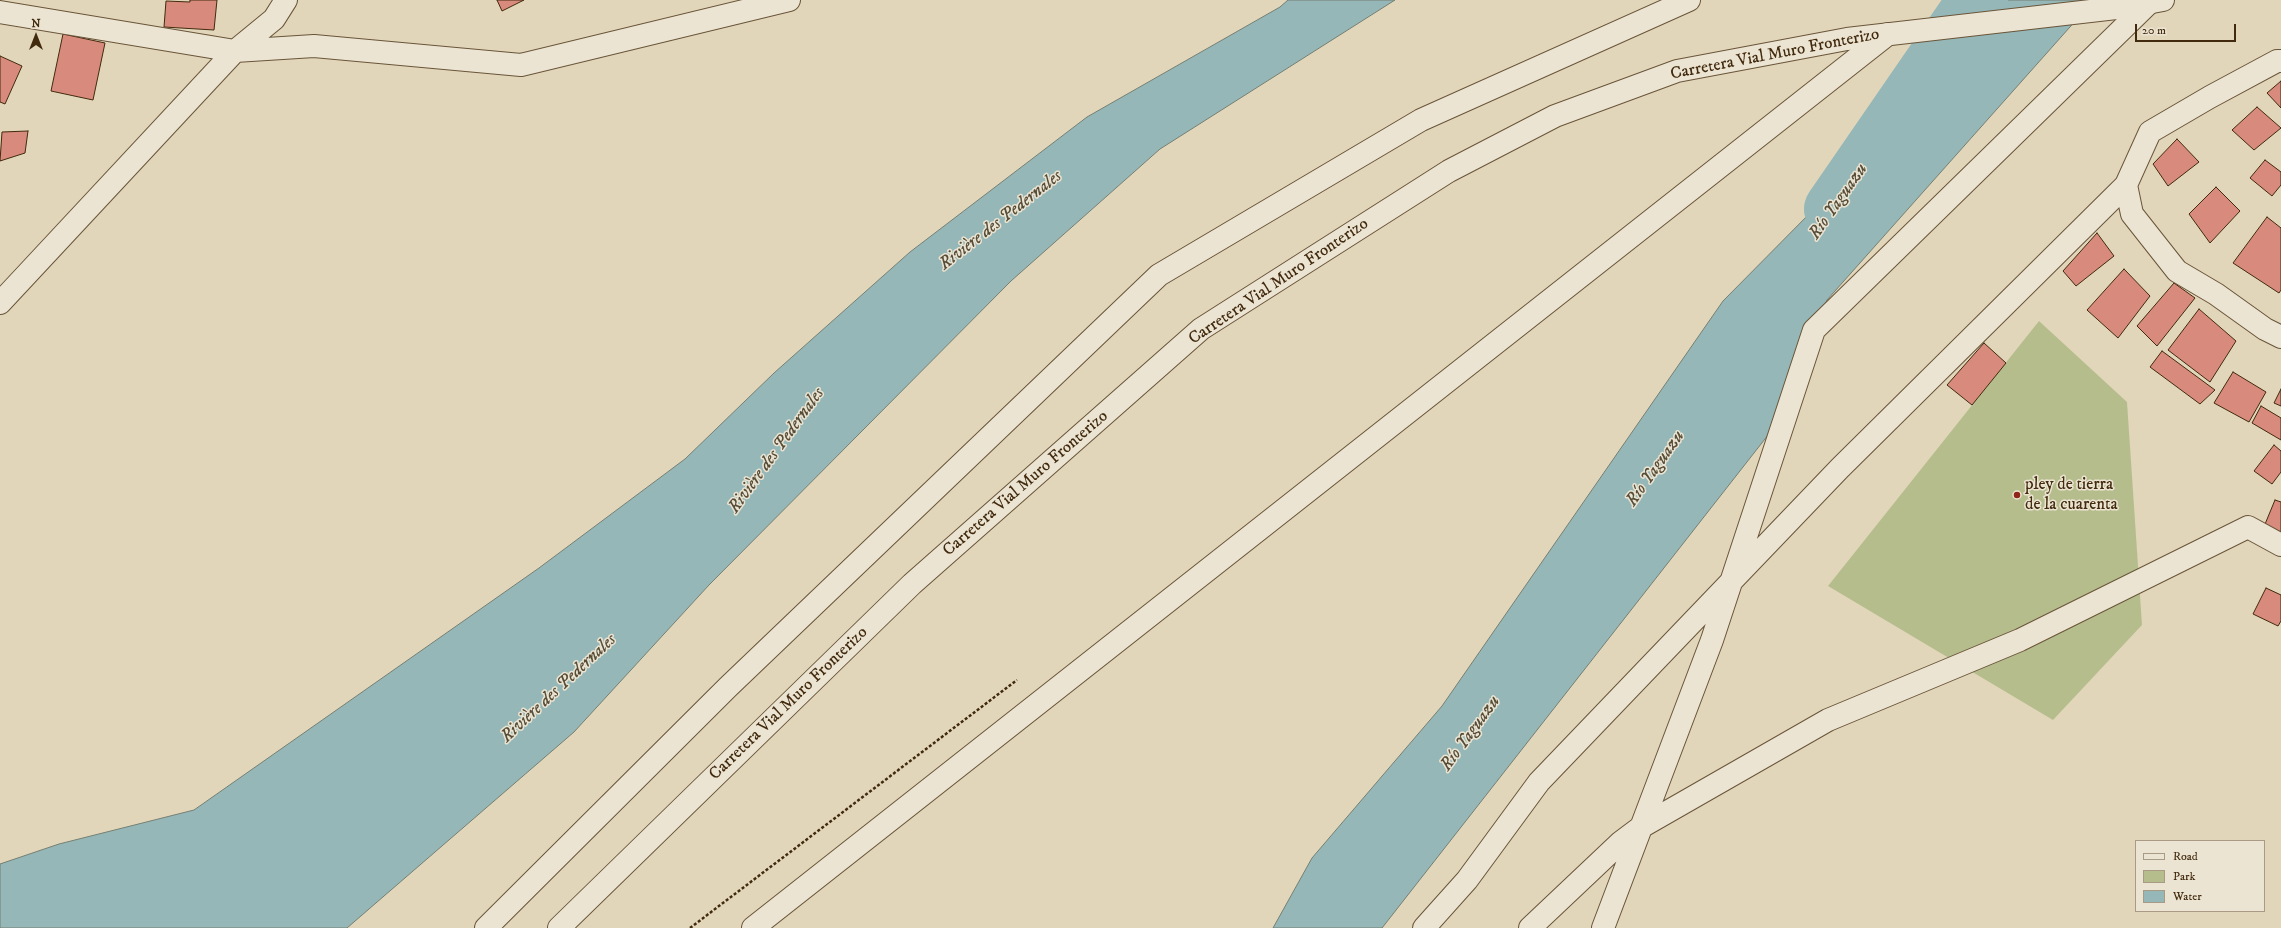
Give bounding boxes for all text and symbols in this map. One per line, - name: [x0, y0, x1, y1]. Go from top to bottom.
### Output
- north arrow: [16, 16, 56, 56]
- scale bar: [2137, 16, 2238, 42]
- text: N: [31, 17, 41, 31]
- text: 20 m: [2142, 23, 2166, 38]
- street label: Carretera Vial Muro Fronterizo: [1669, 25, 1881, 85]
- water label: Río Yaguazu: [1805, 160, 1873, 244]
- water label: Rivière des Pedernales: [935, 166, 1067, 276]
- street label: Carretera Vial Muro Fronterizo: [1185, 214, 1373, 350]
- water label: Rivière des Pedernales: [724, 384, 830, 518]
- street label: Carretera Vial Muro Fronterizo: [939, 407, 1113, 561]
- water label: Río Yaguazu: [1622, 427, 1690, 511]
- place label: pley de tierra de la cuarenta: [2025, 475, 2118, 515]
- marker: pley de tierra de la cuarenta: [2012, 490, 2022, 500]
- street label: Carretera Vial Muro Fronterizo: [706, 623, 872, 785]
- water label: Rivière des Pedernales: [497, 630, 621, 748]
- water label: Río Yaguazu: [1436, 692, 1506, 776]
- legend: [2135, 840, 2265, 912]
- text: Road: [2173, 849, 2198, 864]
- text: Park: [2173, 869, 2195, 884]
- text: Water: [2173, 889, 2202, 904]

